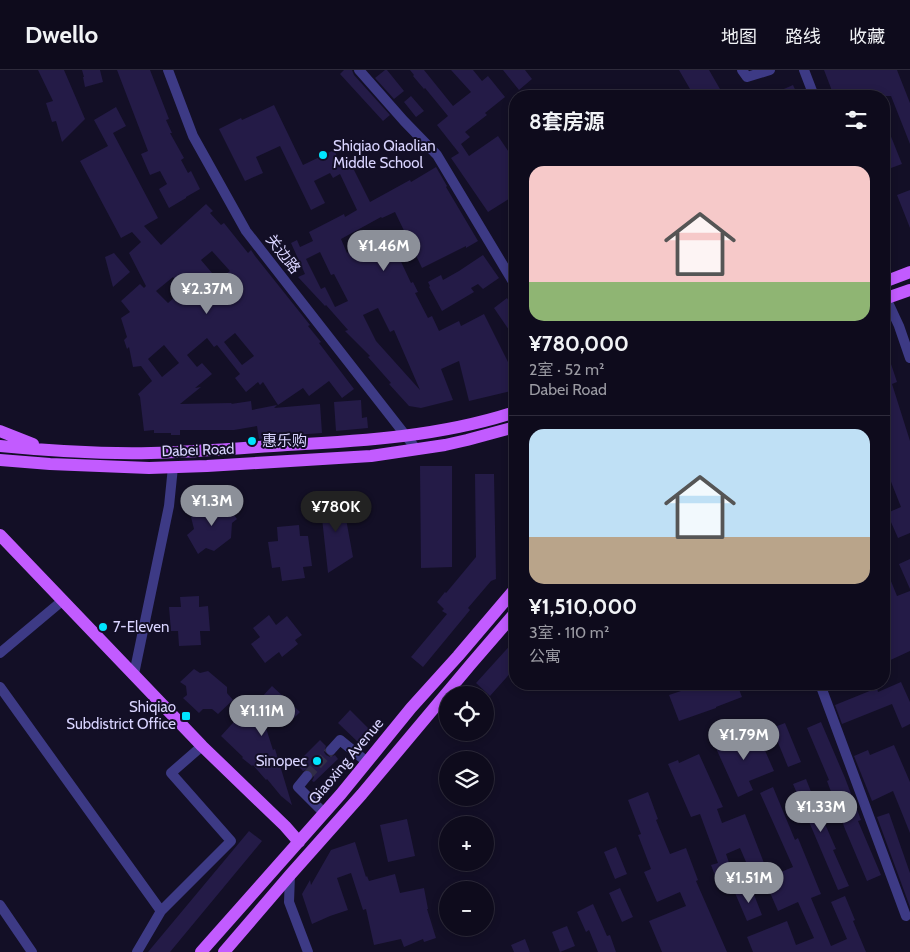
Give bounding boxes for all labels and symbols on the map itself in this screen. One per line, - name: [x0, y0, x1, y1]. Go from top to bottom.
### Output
- place label: Shiqiao Qiaolian Middle School: [333, 137, 436, 172]
- marker: Shiqiao Qiaolian Middle School: [317, 149, 329, 161]
- pin: ¥1.46M: [343, 230, 425, 272]
- street label: 关边路: [262, 231, 304, 277]
- pin: ¥2.37M: [166, 272, 248, 315]
- place label: 惠乐购: [262, 432, 307, 450]
- marker: 惠乐购: [246, 435, 258, 447]
- street label: Dabei Road: [161, 440, 235, 460]
- pin: ¥1.3M: [177, 484, 247, 527]
- pin: ¥780K: [301, 490, 371, 533]
- place label: 7-Eleven: [113, 618, 169, 636]
- marker: 7-Eleven: [97, 621, 109, 633]
- pin: ¥1.11M: [221, 694, 303, 737]
- place label: Shiqiao Subdistrict Office: [66, 698, 176, 733]
- marker: Shiqiao Subdistrict Office: [180, 710, 192, 722]
- street label: Qiaoxing Avenue: [305, 714, 387, 808]
- pin: ¥1.79M: [703, 718, 785, 761]
- place label: Sinopec: [256, 752, 307, 770]
- marker: Sinopec: [311, 755, 323, 767]
- pin: ¥1.33M: [780, 790, 862, 833]
- pin: ¥1.51M: [708, 862, 790, 904]

